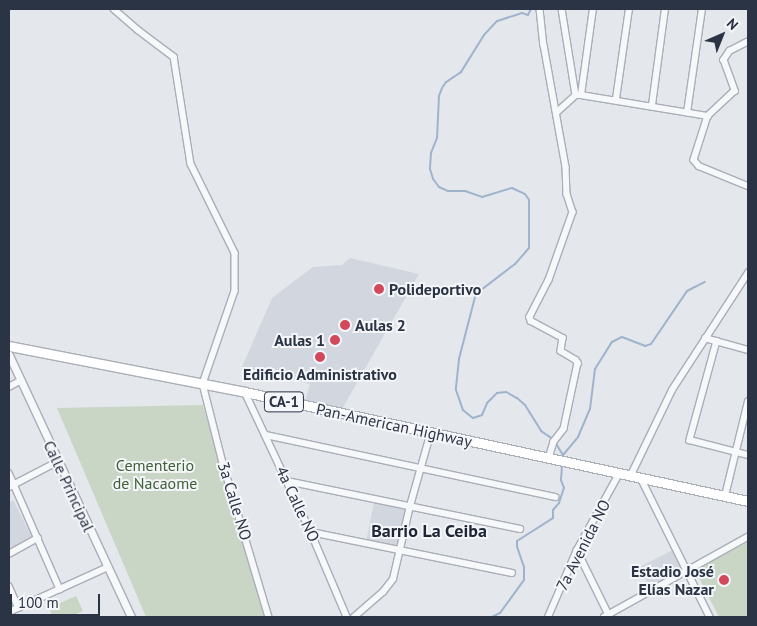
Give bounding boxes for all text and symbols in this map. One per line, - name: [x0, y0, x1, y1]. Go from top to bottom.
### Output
- north arrow: [697, 10, 747, 60]
- text: N: [723, 15, 742, 34]
- place label: Polideportivo: [389, 279, 481, 299]
- marker: Polideportivo: [373, 283, 385, 295]
- place label: Aulas 2: [355, 315, 406, 335]
- marker: Aulas 2: [339, 319, 351, 331]
- place label: Aulas 1: [274, 330, 325, 350]
- marker: Aulas 1: [329, 334, 341, 346]
- marker: Edificio Administrativo: [314, 351, 326, 363]
- place label: Edificio Administrativo: [243, 364, 397, 384]
- road number: CA-1: [263, 390, 305, 414]
- street label: Pan-American Highway: [314, 399, 474, 451]
- street label: Calle Principal: [40, 437, 98, 535]
- park label: Cementerio de Nacaome: [113, 455, 197, 493]
- street label: 3a Calle NO: [214, 459, 256, 543]
- street label: 4a Calle NO: [272, 463, 324, 545]
- street label: 7a Avenida NO: [552, 496, 614, 594]
- district label: Barrio La Ceiba: [371, 520, 487, 542]
- place label: Estadio José Elías Nazar: [631, 561, 714, 599]
- marker: Estadio José Elías Nazar: [718, 574, 730, 586]
- scale bar: [12, 584, 102, 616]
- text: 100 m: [18, 593, 59, 612]

